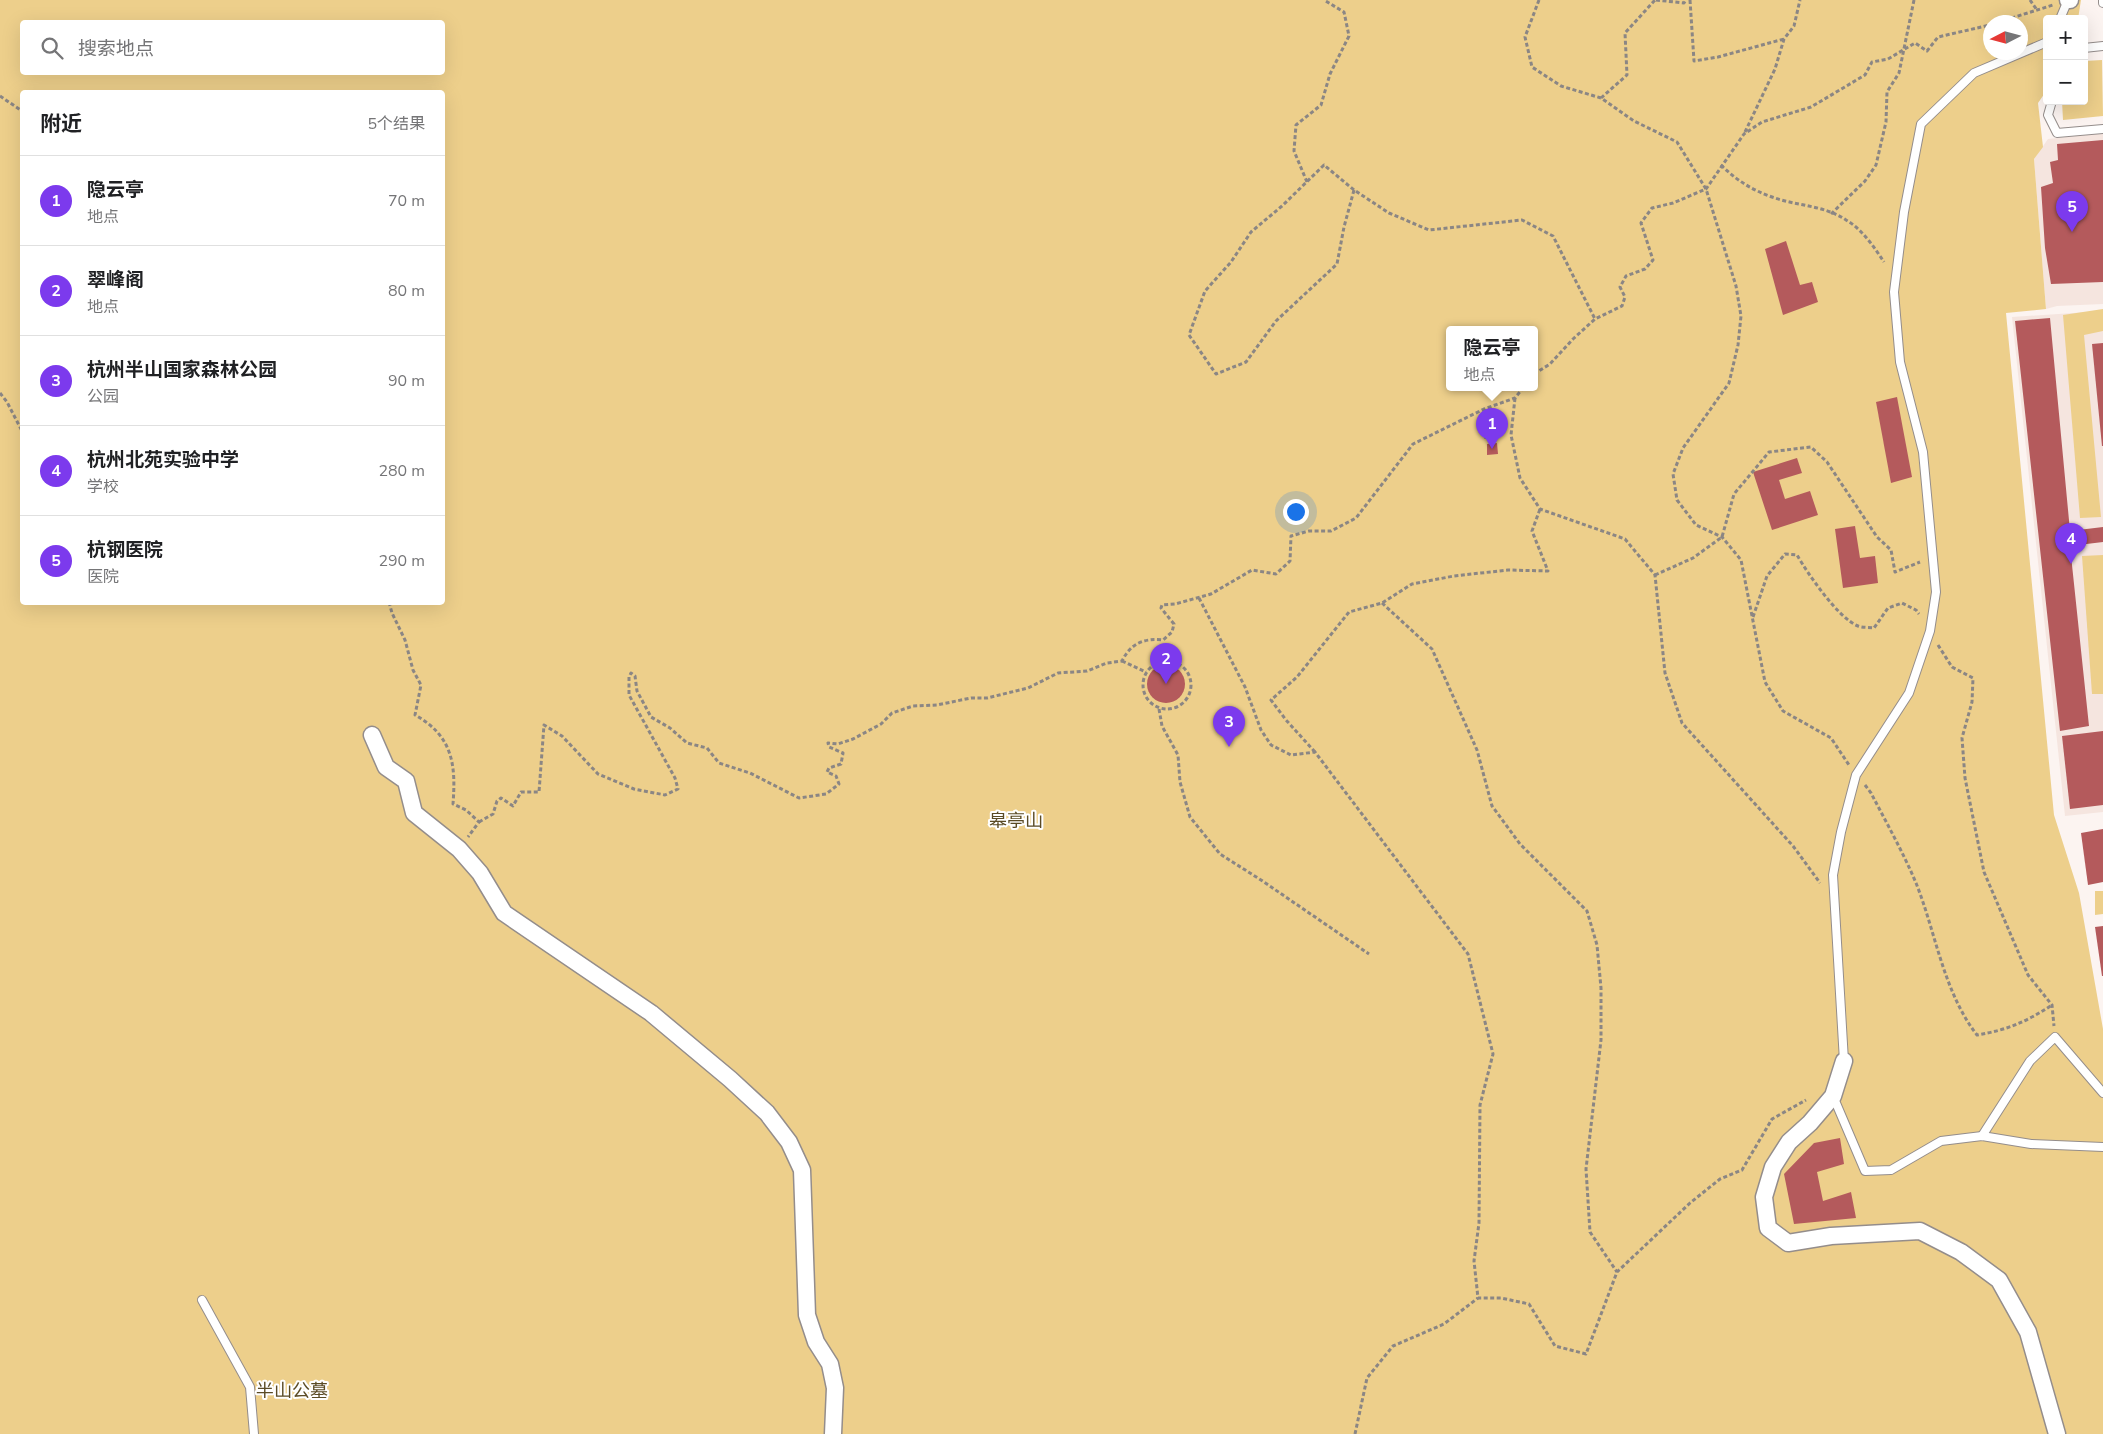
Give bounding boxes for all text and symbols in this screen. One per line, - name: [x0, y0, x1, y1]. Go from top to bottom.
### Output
- north arrow: [1983, 15, 2028, 60]
- map controls: [2043, 15, 2088, 105]
- button: +: [2043, 15, 2088, 60]
- search box: [20, 20, 445, 75]
- icon: search: [38, 34, 66, 62]
- text: 搜索地点: [78, 36, 154, 62]
- button: −: [2043, 60, 2088, 105]
- text: 附近: [40, 110, 82, 138]
- text: 5个结果: [367, 113, 425, 135]
- text: 隐云亭: [87, 177, 144, 203]
- text: 1: [51, 190, 61, 212]
- text: 70 m: [388, 190, 425, 212]
- pin: 5: [2056, 191, 2088, 232]
- text: 地点: [87, 206, 119, 228]
- text: 翠峰阁: [87, 267, 144, 293]
- text: 2: [51, 280, 61, 302]
- text: 80 m: [388, 280, 425, 302]
- text: 地点: [87, 296, 119, 318]
- popup: [1446, 326, 1538, 391]
- text: 隐云亭: [1463, 335, 1521, 361]
- text: 杭州半山国家森林公园: [87, 357, 277, 383]
- text: 地点: [1463, 364, 1496, 386]
- text: 3: [51, 370, 61, 392]
- text: 90 m: [388, 370, 425, 392]
- text: 公园: [87, 386, 119, 408]
- pin: 1: [1476, 408, 1508, 449]
- text: 杭州北苑实验中学: [87, 447, 239, 473]
- text: 4: [51, 460, 61, 482]
- text: 280 m: [378, 460, 425, 482]
- text: 学校: [87, 476, 119, 498]
- your location: [1283, 499, 1309, 525]
- pin: 4: [2055, 523, 2087, 564]
- text: 杭钢医院: [87, 537, 163, 563]
- text: 5: [51, 550, 61, 572]
- text: 290 m: [378, 550, 425, 572]
- text: 医院: [87, 566, 119, 588]
- pin: 2: [1150, 643, 1182, 684]
- pin: 3: [1213, 706, 1245, 747]
- park label: 皋亭山: [989, 809, 1043, 833]
- park label: 半山公墓: [256, 1379, 328, 1403]

